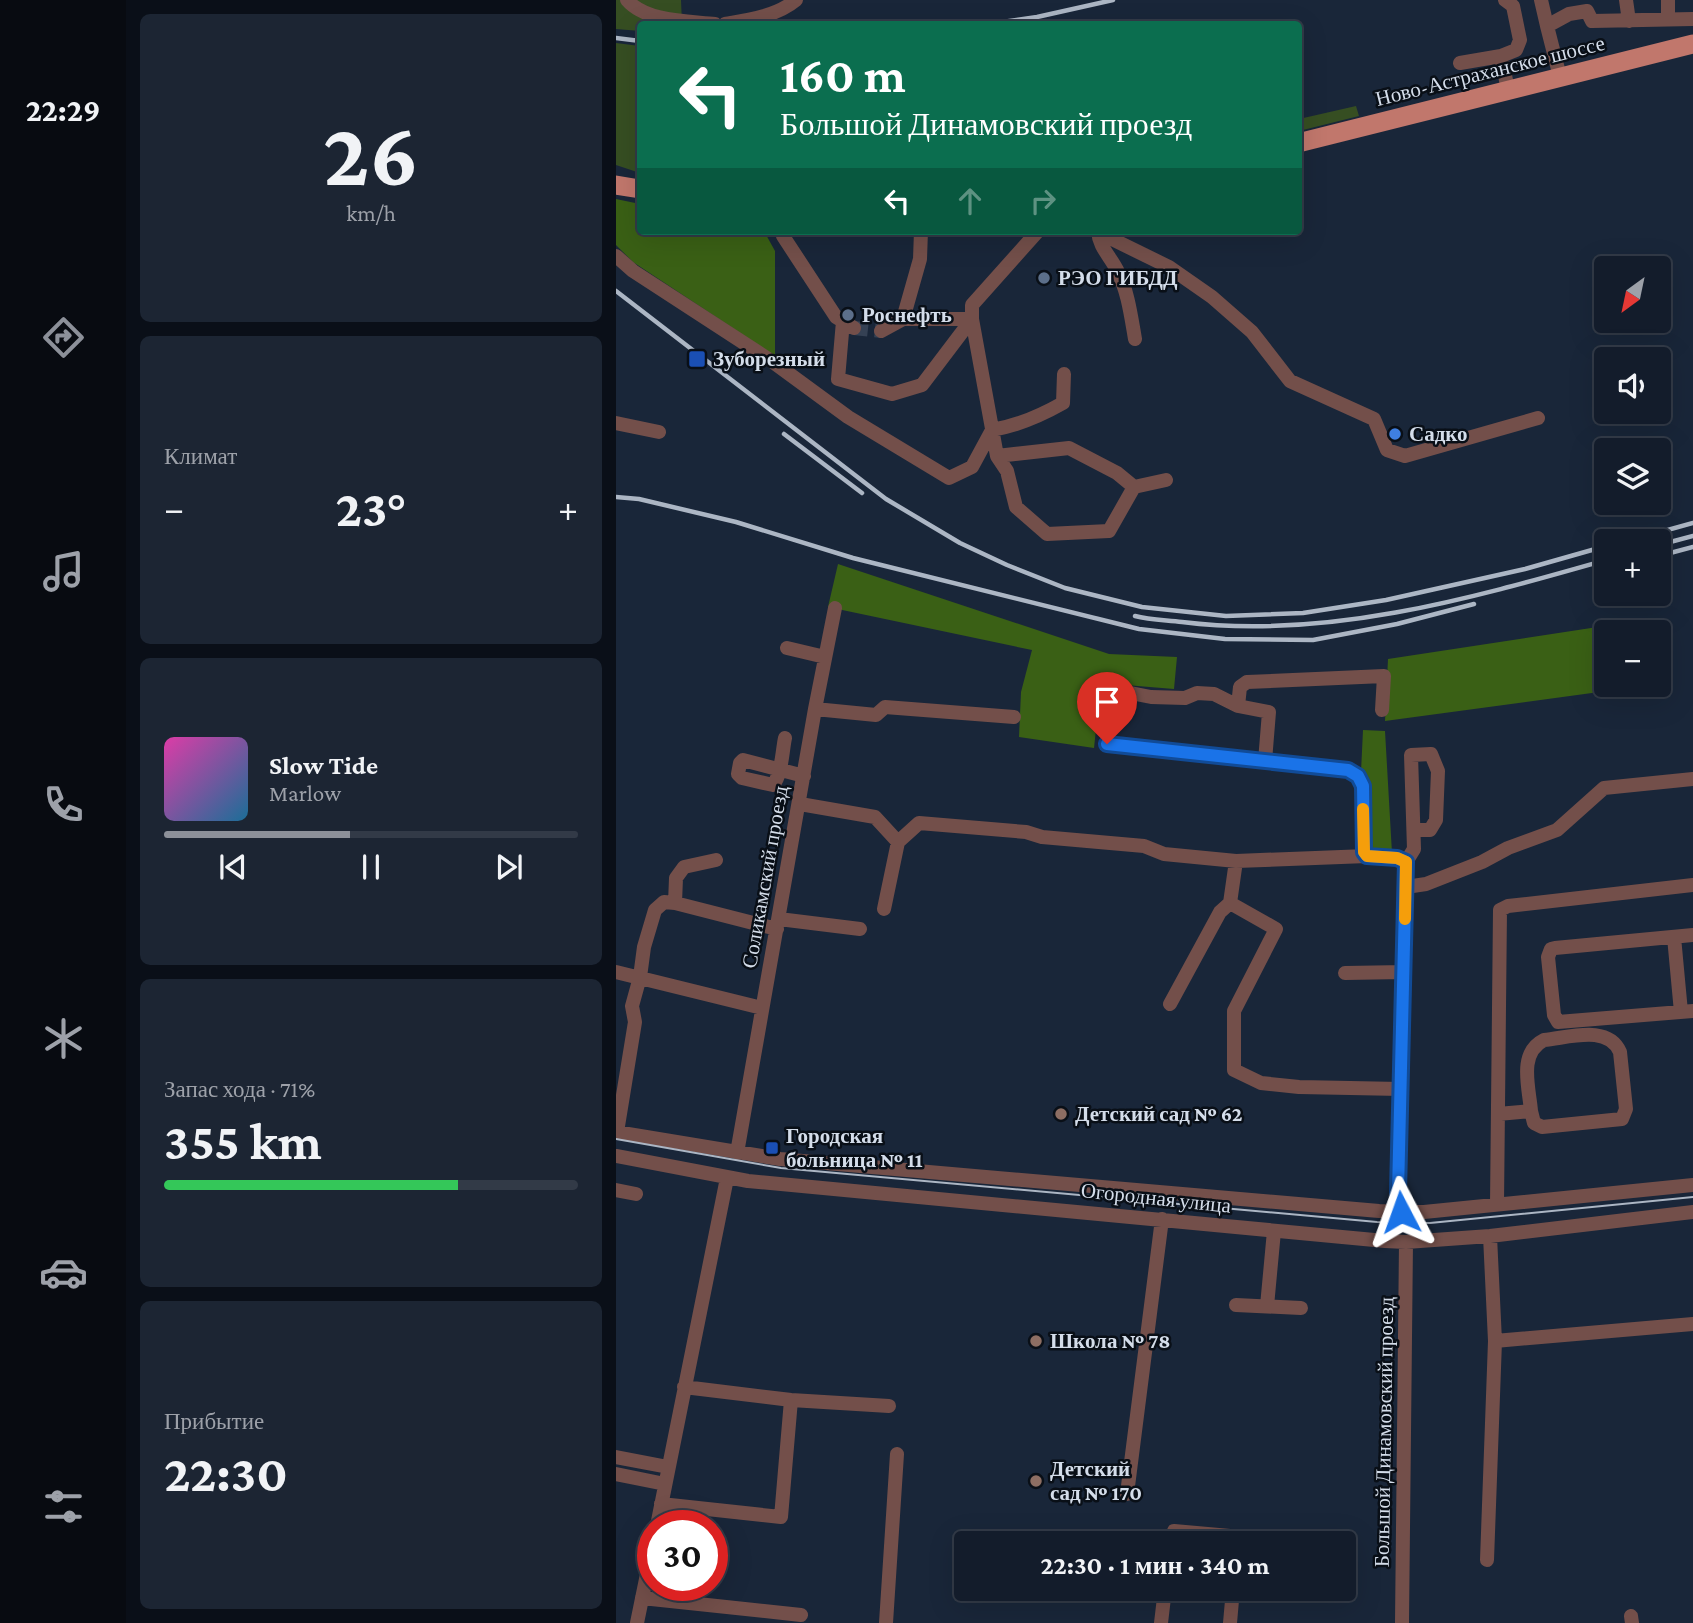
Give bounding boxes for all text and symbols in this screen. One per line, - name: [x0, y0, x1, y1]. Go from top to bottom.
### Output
- street label: Ново-Астраханское шоссе: [1373, 31, 1607, 111]
- text: 160 m: [780, 48, 906, 103]
- icon: left: [665, 49, 756, 140]
- text: 22:29: [26, 92, 100, 128]
- text: 26: [323, 103, 419, 205]
- text: Большой Динамовский проезд: [780, 106, 1192, 142]
- icon: left: [878, 182, 916, 220]
- icon: ahead: [951, 182, 989, 220]
- icon: right: [1024, 182, 1062, 220]
- text: km/h: [346, 200, 396, 226]
- north arrow: [1594, 256, 1671, 332]
- map controls: [1594, 256, 1671, 697]
- place label: РЭО ГИБДД: [1058, 266, 1178, 290]
- marker: РЭО ГИБДД: [1036, 270, 1052, 286]
- place label: Роснефть: [862, 303, 952, 327]
- marker: Роснефть: [840, 307, 856, 323]
- icon: directions: [39, 313, 88, 362]
- place label: Зуборезный: [713, 347, 825, 371]
- button: sound: [1594, 347, 1671, 424]
- marker: Зуборезный: [687, 349, 707, 369]
- place label: Садко: [1409, 422, 1468, 446]
- marker: Садко: [1387, 426, 1403, 442]
- button: layers: [1594, 438, 1671, 515]
- text: Климат: [164, 443, 237, 469]
- text: 23°: [335, 479, 407, 537]
- text: −: [164, 487, 184, 529]
- text: +: [558, 487, 578, 529]
- button: +: [1594, 529, 1671, 606]
- icon: music: [39, 547, 88, 596]
- button: −: [1594, 620, 1671, 697]
- pin: [1077, 672, 1137, 744]
- icon: arrive: [1088, 683, 1126, 721]
- text: Slow Tide: [269, 751, 378, 780]
- icon: phone: [39, 780, 88, 829]
- text: Marlow: [269, 780, 341, 806]
- street label: Соликамский проезд: [737, 783, 793, 970]
- icon: previous: [214, 848, 252, 886]
- icon: pause: [352, 848, 390, 886]
- icon: next: [490, 848, 528, 886]
- icon: climate: [39, 1014, 88, 1063]
- text: Запас хода · 71%: [164, 1076, 315, 1102]
- place label: Детский сад № 62: [1075, 1102, 1243, 1126]
- marker: Детский сад № 62: [1053, 1106, 1069, 1122]
- text: 355 km: [164, 1112, 322, 1170]
- place label: Городская больница № 11: [786, 1124, 923, 1172]
- marker: Городская больница № 11: [764, 1140, 780, 1156]
- position arrow: [1364, 1175, 1438, 1249]
- street label: Огородная улица: [1080, 1178, 1233, 1218]
- icon: car: [39, 1248, 88, 1297]
- street label: Большой Динамовский проезд: [1370, 1296, 1398, 1567]
- place label: Школа № 78: [1050, 1329, 1170, 1353]
- marker: Школа № 78: [1028, 1333, 1044, 1349]
- text: Прибытие: [164, 1408, 264, 1434]
- text: 22:30: [164, 1444, 288, 1502]
- place label: Детский сад № 170: [1050, 1457, 1142, 1505]
- marker: Детский сад № 170: [1028, 1473, 1044, 1489]
- icon: filters: [39, 1482, 88, 1531]
- speed limit sign: 30: [637, 1510, 728, 1601]
- text: 22:30 · 1 мин · 340 m: [1041, 1551, 1269, 1580]

